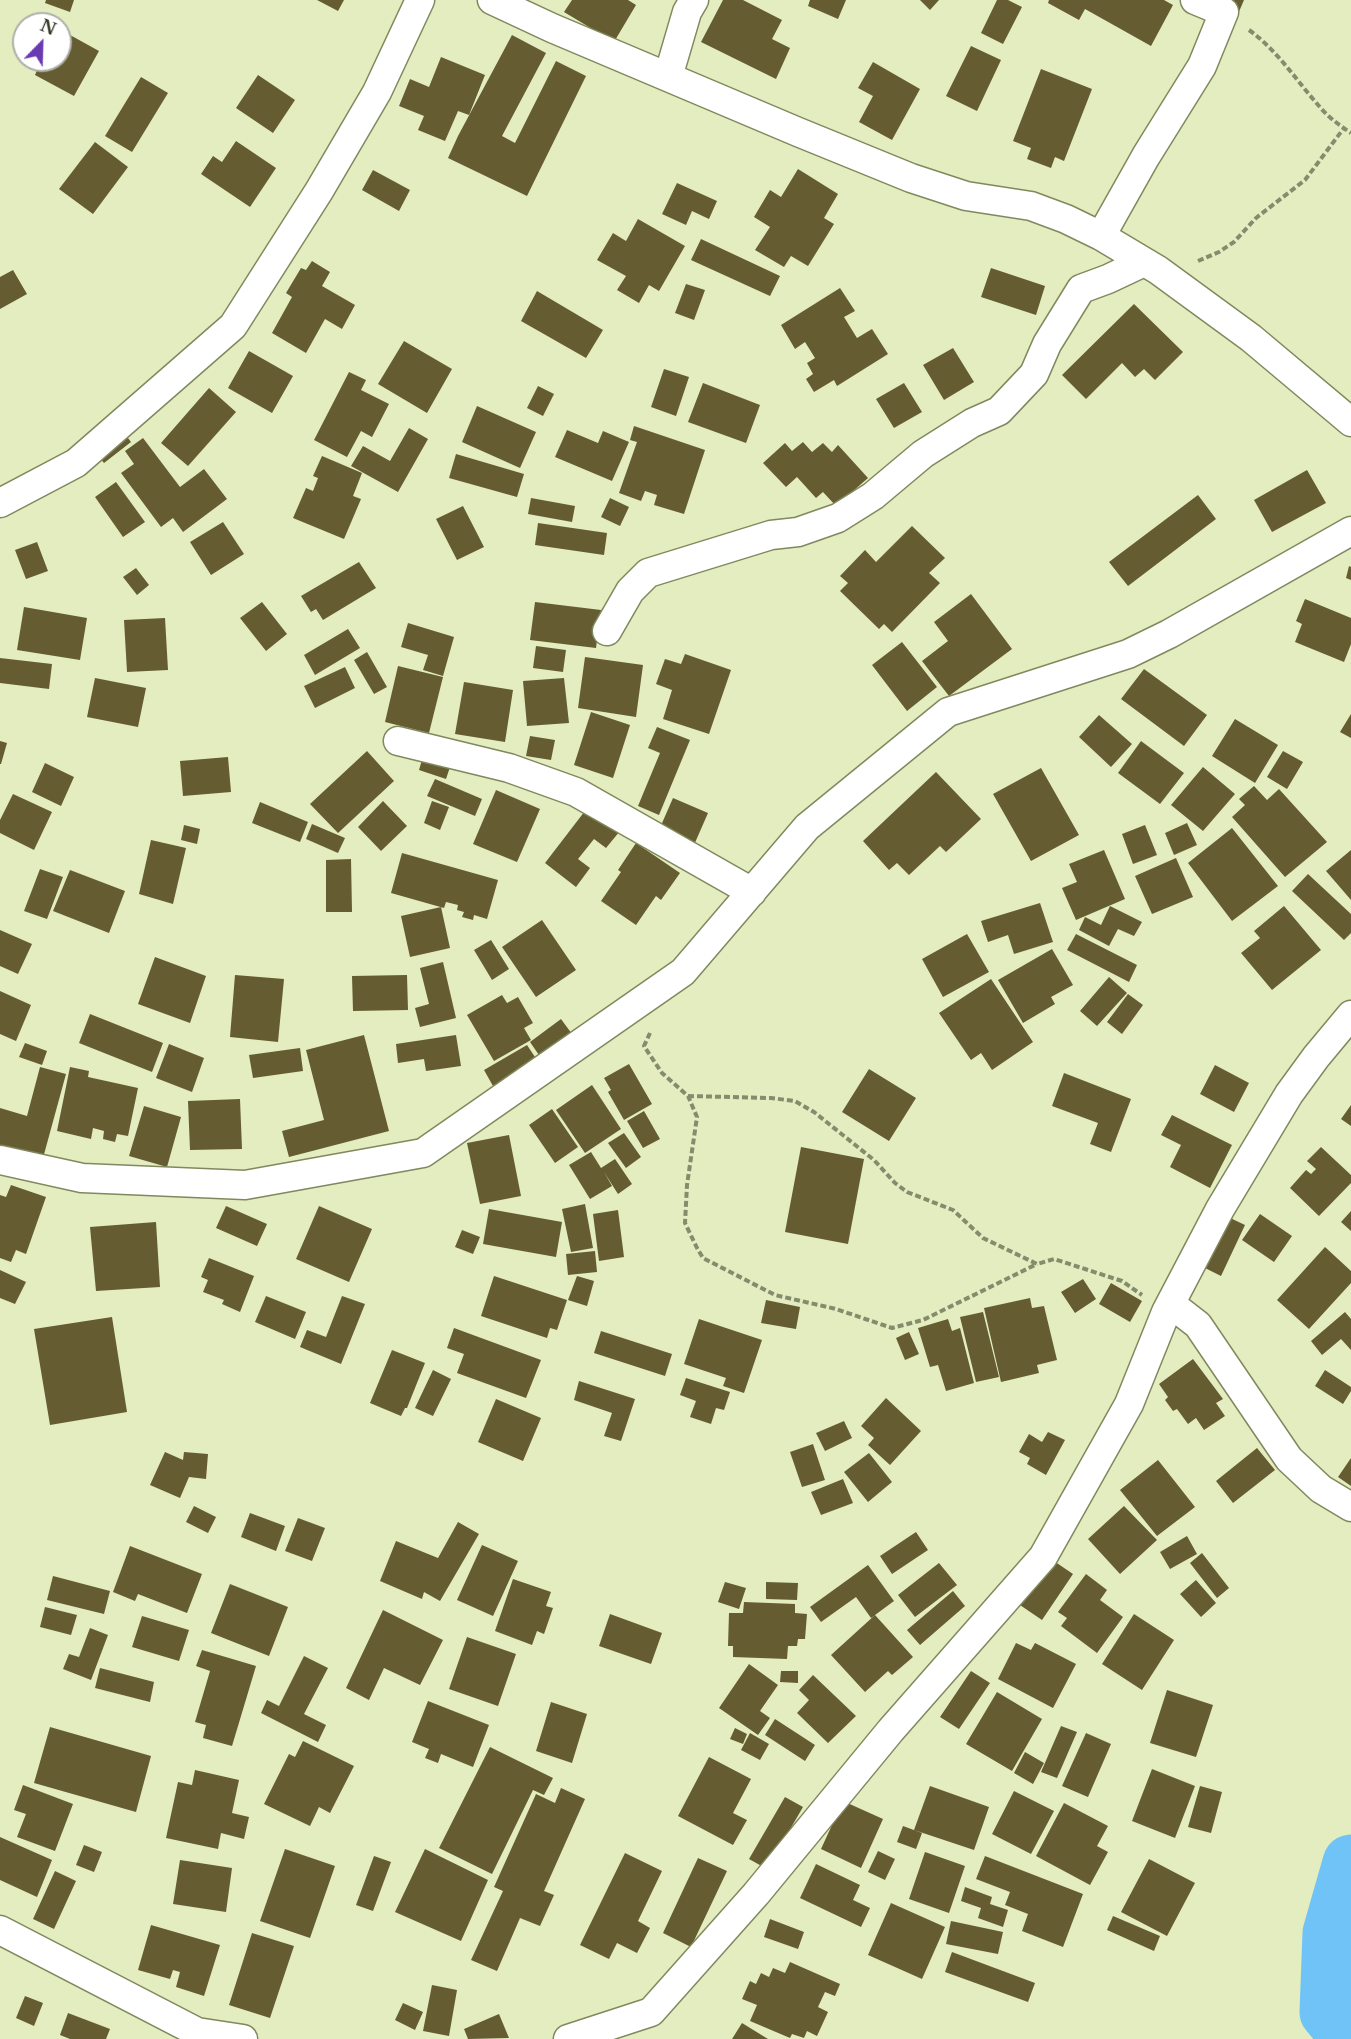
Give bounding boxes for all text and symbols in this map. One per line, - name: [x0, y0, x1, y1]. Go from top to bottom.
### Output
- north arrow: [12, 12, 72, 72]
- text: N: [37, 15, 59, 39]

